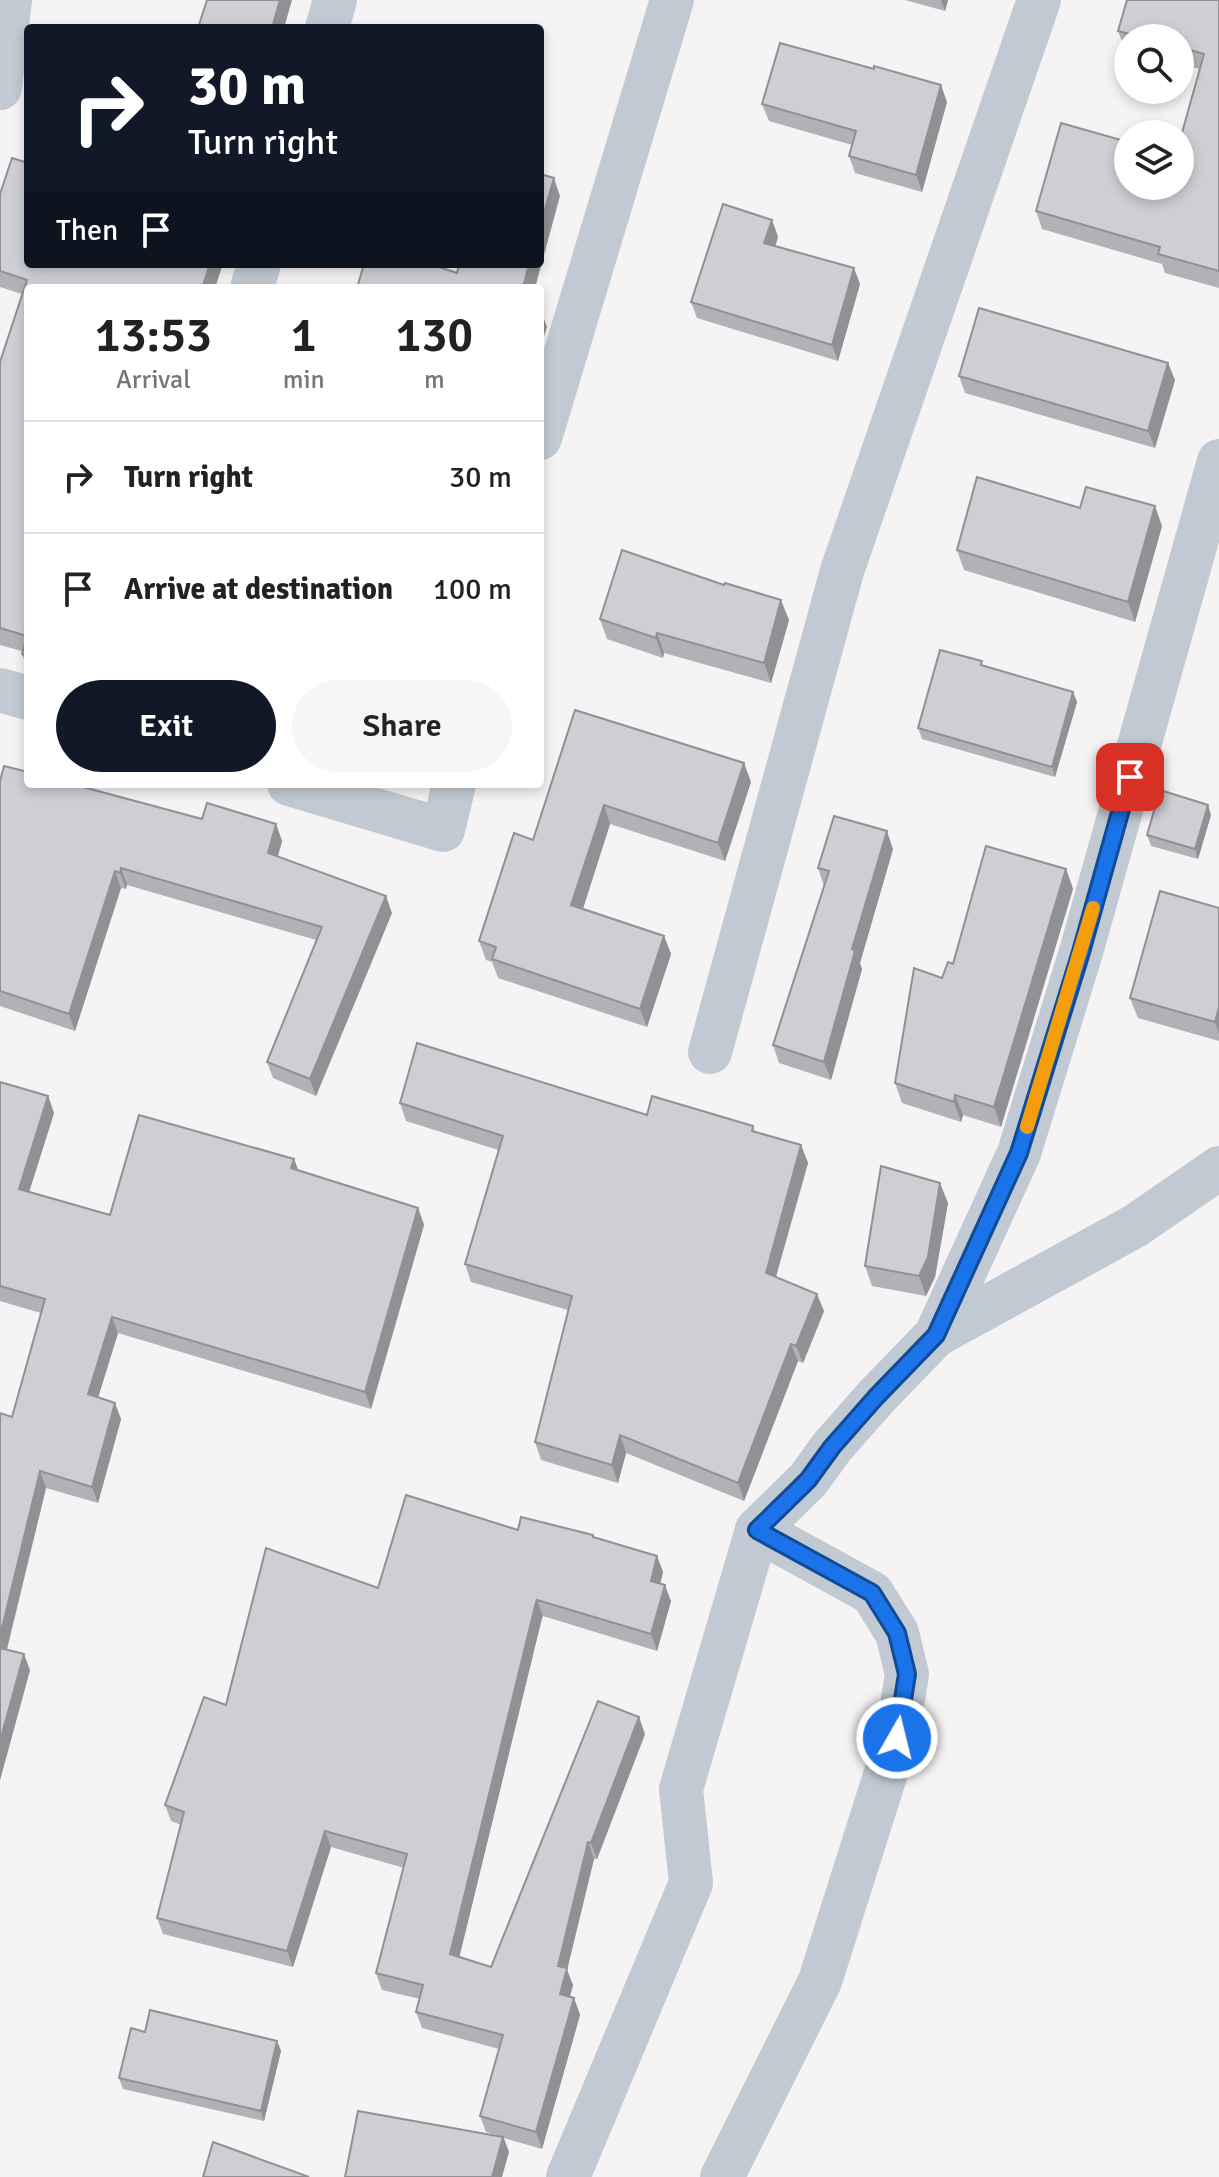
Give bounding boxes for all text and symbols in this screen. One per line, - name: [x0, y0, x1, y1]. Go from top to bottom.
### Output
- map controls: [1114, 24, 1194, 200]
- button: search: [1114, 24, 1194, 104]
- text: 30 m: [188, 51, 306, 120]
- icon: right: [56, 56, 160, 160]
- text: Turn right: [188, 120, 338, 165]
- button: layers: [1114, 120, 1194, 200]
- icon: arrive: [134, 208, 178, 252]
- text: Then: [56, 212, 118, 249]
- text: 13:53: [95, 306, 212, 365]
- text: 1: [291, 306, 317, 365]
- text: 130: [395, 306, 473, 365]
- text: Arrival: [116, 364, 191, 396]
- text: min: [283, 364, 325, 396]
- text: m: [424, 364, 445, 396]
- icon: right: [56, 455, 100, 499]
- text: Turn right: [124, 459, 253, 496]
- text: 30 m: [449, 459, 512, 496]
- icon: arrive: [56, 567, 100, 611]
- text: Arrive at destination: [124, 571, 393, 608]
- text: 100 m: [433, 571, 512, 608]
- button: Exit: [56, 680, 276, 772]
- button: Share: [292, 680, 512, 772]
- pin: [1096, 743, 1164, 811]
- icon: arrive: [1108, 755, 1152, 799]
- position arrow: [855, 1696, 939, 1780]

